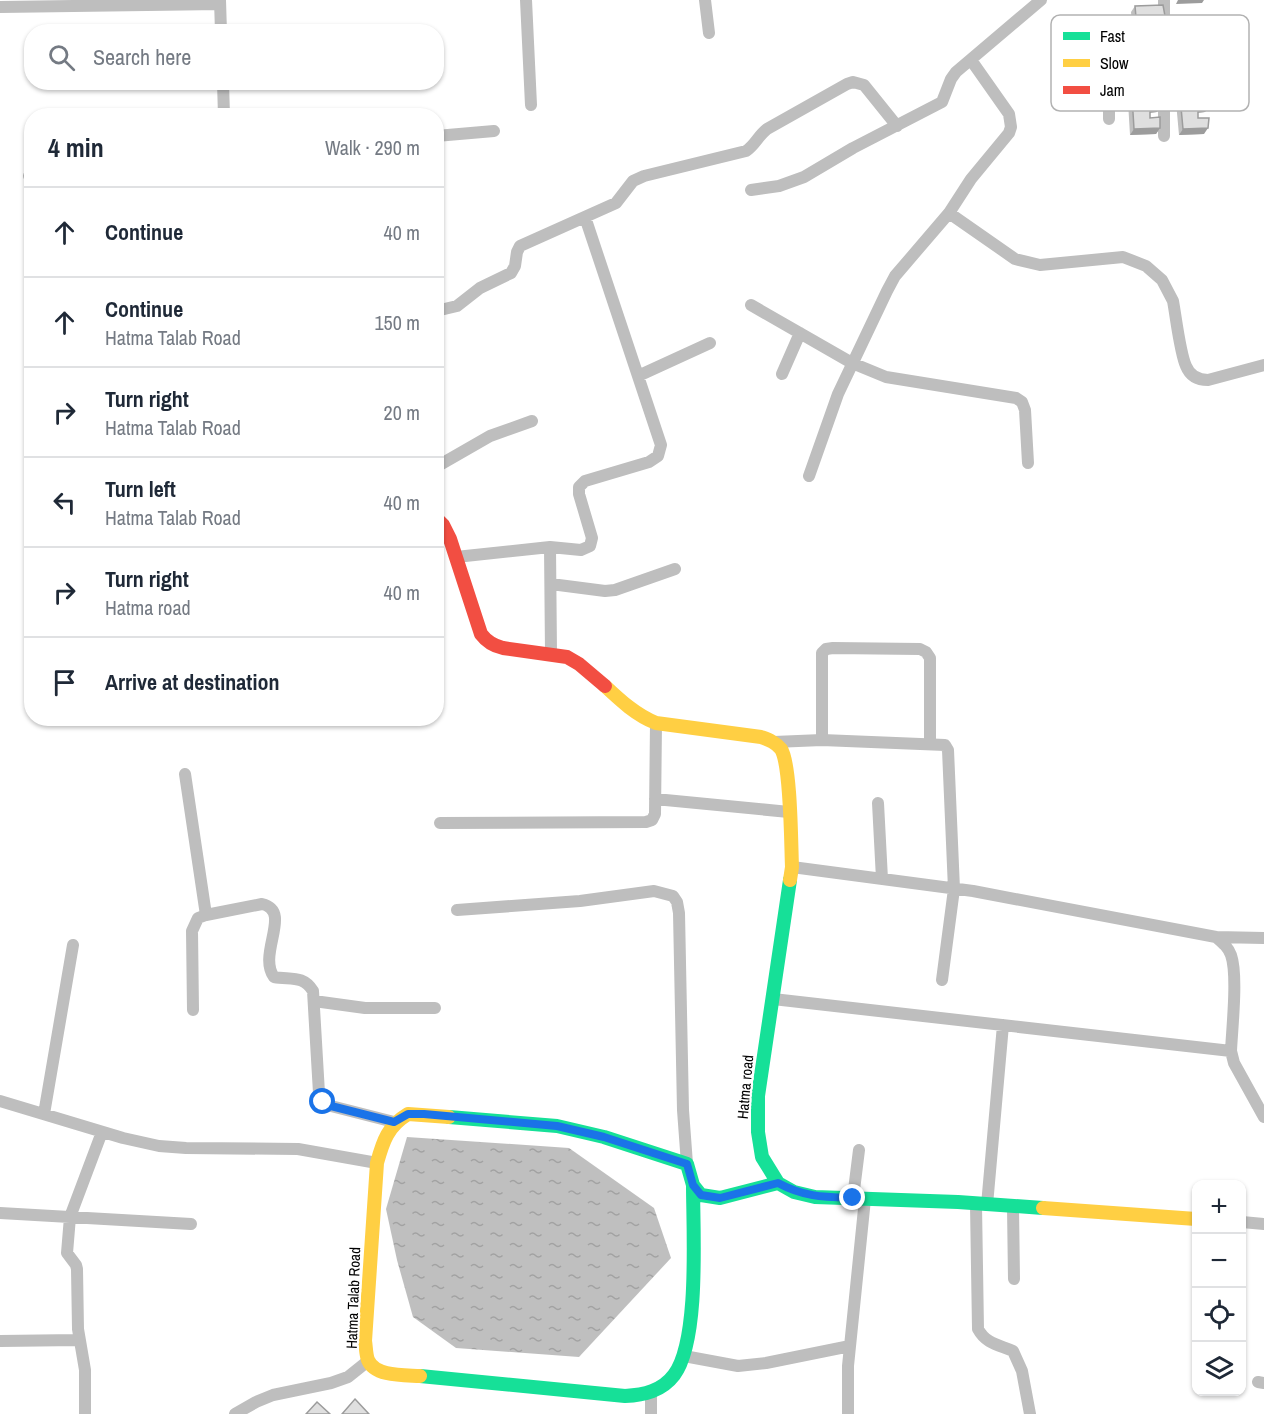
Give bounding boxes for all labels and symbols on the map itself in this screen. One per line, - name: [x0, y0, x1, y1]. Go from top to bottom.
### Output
- legend: [1051, 15, 1249, 111]
- text: Fast: [1100, 25, 1125, 47]
- text: Slow: [1100, 52, 1129, 74]
- text: Jam: [1100, 79, 1125, 101]
- street label: Hatma road: [732, 1054, 758, 1120]
- route start: [309, 1088, 335, 1114]
- route end: [839, 1184, 865, 1210]
- street label: Hatma Talab Road: [341, 1247, 365, 1349]

